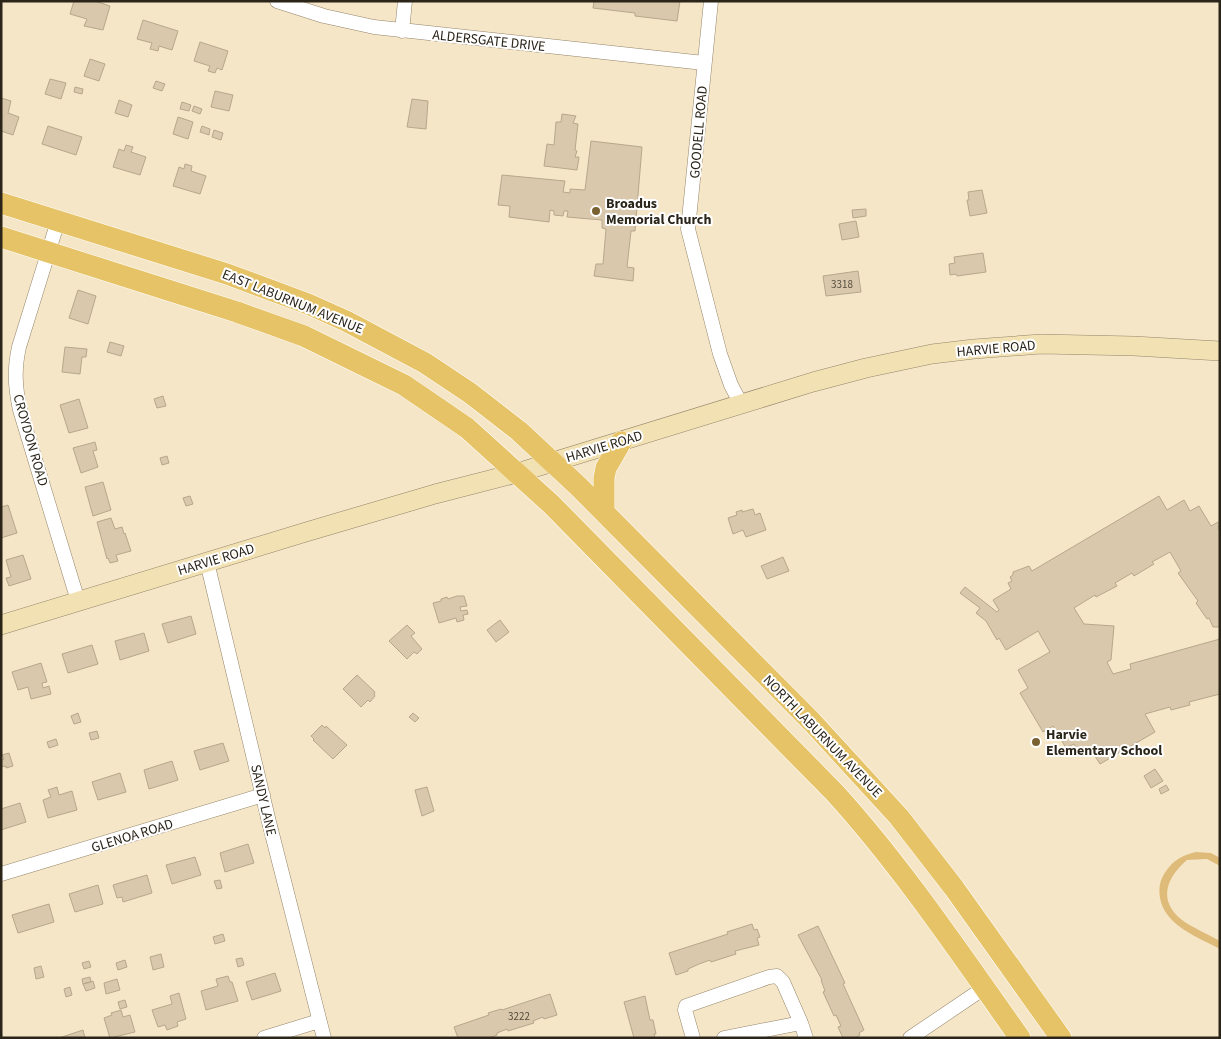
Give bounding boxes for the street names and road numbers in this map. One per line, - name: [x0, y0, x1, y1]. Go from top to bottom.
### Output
- street label: ALDERSGATE DRIVE: [431, 25, 546, 57]
- street label: GOODELL ROAD: [685, 85, 713, 179]
- street label: EAST LABURNUM AVENUE: [219, 264, 366, 339]
- street label: HARVIE ROAD: [956, 336, 1036, 362]
- street label: CROYDON ROAD: [7, 392, 53, 489]
- street label: HARVIE ROAD: [564, 426, 645, 468]
- street label: HARVIE ROAD: [176, 539, 257, 581]
- street label: NORTH LABURNUM AVENUE: [758, 671, 886, 803]
- street label: SANDY LANE: [245, 763, 281, 838]
- street label: GLENOA ROAD: [89, 814, 176, 858]

